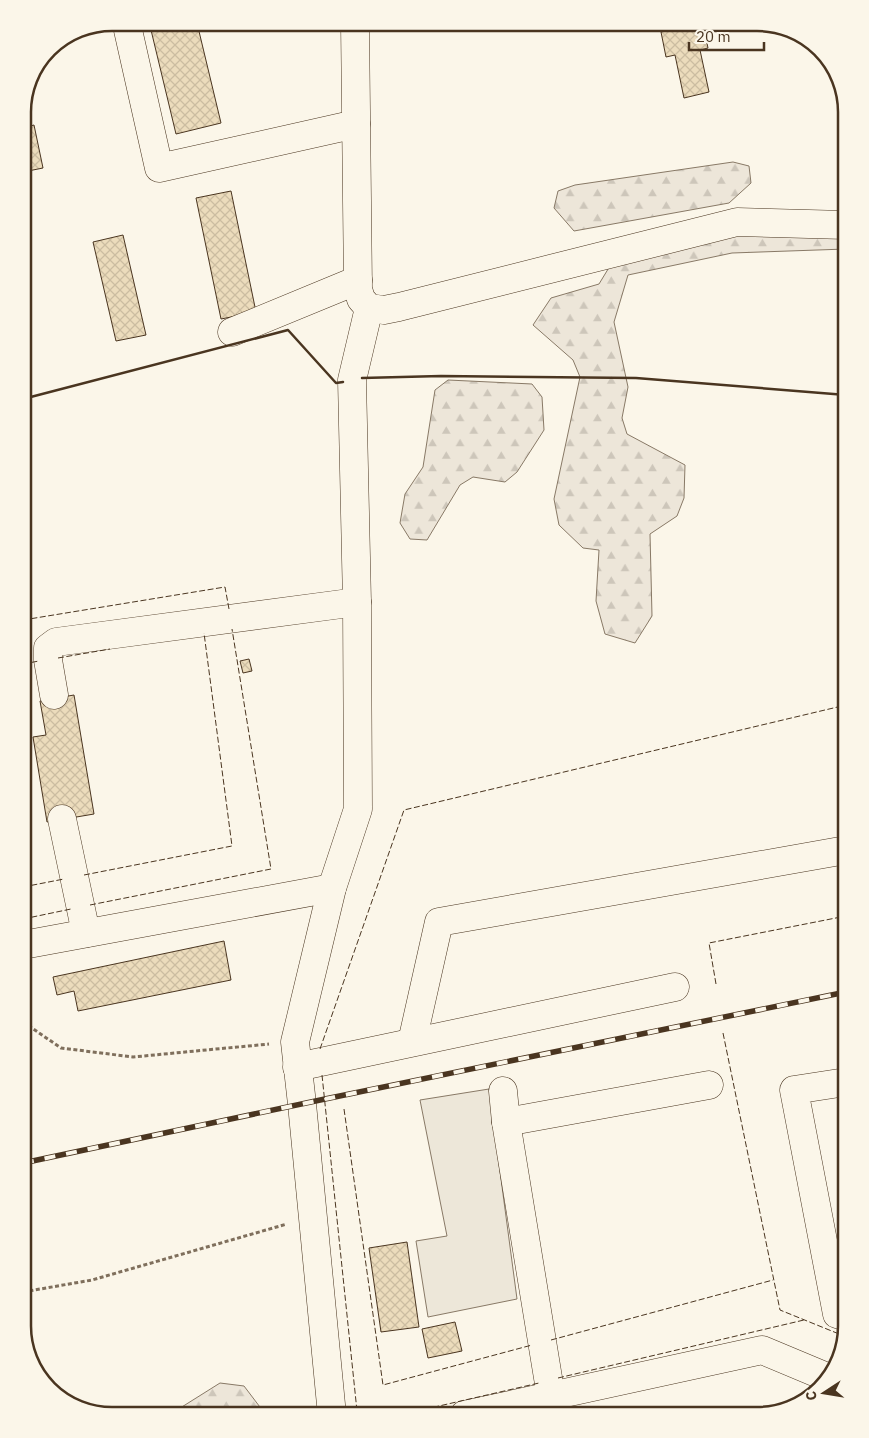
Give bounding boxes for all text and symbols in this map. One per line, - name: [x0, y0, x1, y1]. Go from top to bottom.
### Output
- scale bar: [689, 20, 764, 52]
- text: 20 m: [696, 27, 731, 46]
- north arrow: [799, 1368, 849, 1418]
- text: С: [802, 1389, 821, 1402]

